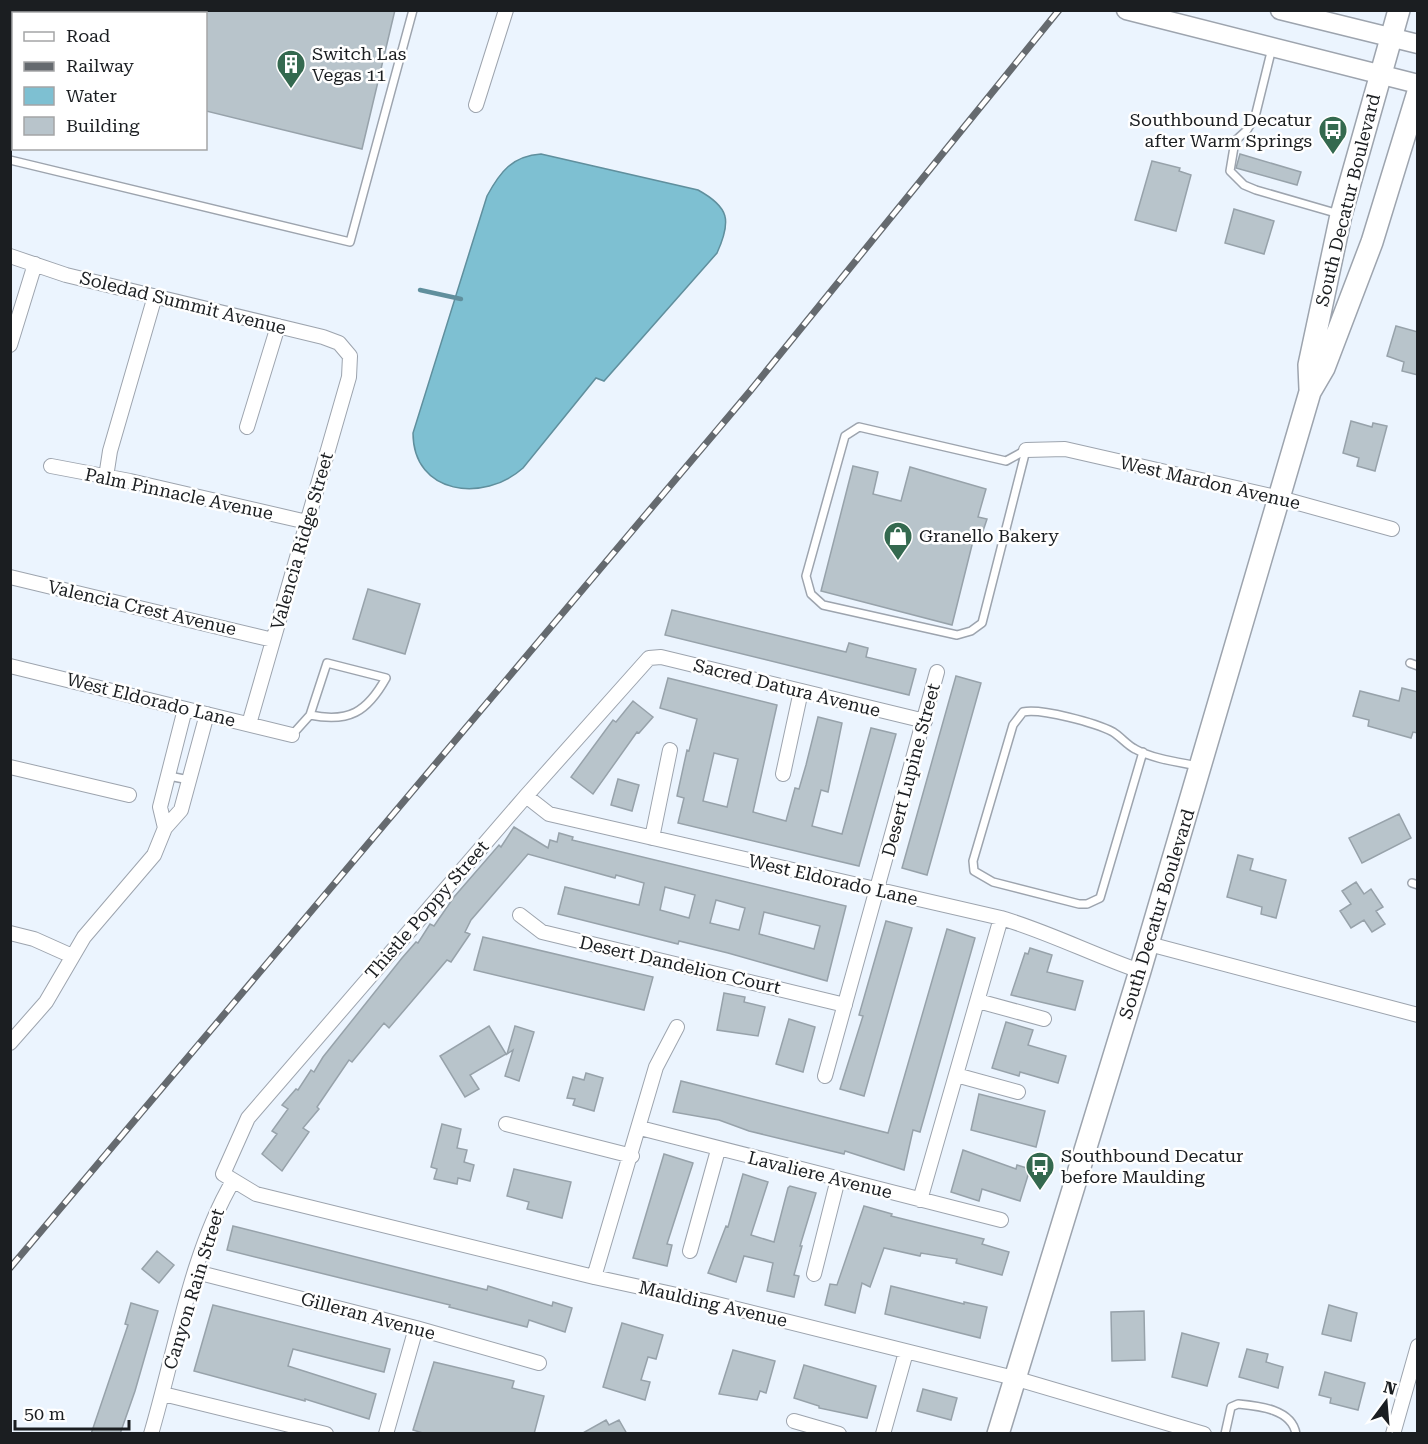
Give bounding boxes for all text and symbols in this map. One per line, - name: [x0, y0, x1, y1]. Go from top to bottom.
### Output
- legend: [12, 12, 207, 150]
- text: Road: [66, 25, 111, 46]
- place label: Switch Las Vegas 11: [312, 43, 406, 85]
- building icon: Switch Las Vegas 11: [275, 48, 307, 90]
- text: Railway: [66, 55, 134, 76]
- text: Water: [66, 85, 117, 106]
- street label: South Decatur Boulevard: [1311, 91, 1384, 308]
- place label: Southbound Decatur after Warm Springs: [1130, 109, 1312, 151]
- bus stop icon: Southbound Decatur after Warm Springs: [1317, 114, 1349, 156]
- text: Building: [66, 115, 140, 136]
- street label: Soledad Summit Avenue: [78, 267, 289, 338]
- street label: Valencia Ridge Street: [266, 449, 337, 632]
- street label: West Mardon Avenue: [1118, 452, 1302, 514]
- street label: Palm Pinnacle Avenue: [83, 463, 275, 524]
- shop icon: Granello Bakery: [882, 520, 914, 562]
- place label: Granello Bakery: [919, 525, 1059, 546]
- street label: Valencia Crest Avenue: [46, 576, 239, 639]
- street label: Sacred Datura Avenue: [692, 654, 883, 721]
- street label: West Eldorado Lane: [64, 668, 238, 731]
- street label: Desert Lupine Street: [877, 681, 944, 859]
- street label: South Decatur Boulevard: [1115, 806, 1199, 1021]
- street label: Thistle Poppy Street: [361, 836, 493, 983]
- street label: West Eldorado Lane: [746, 850, 920, 909]
- street label: Desert Dandelion Court: [577, 931, 783, 998]
- place label: Southbound Decatur before Maulding: [1061, 1145, 1243, 1187]
- street label: Lavaliere Avenue: [746, 1146, 894, 1203]
- bus stop icon: Southbound Decatur before Maulding: [1024, 1150, 1056, 1192]
- street label: Canyon Rain Street: [159, 1206, 228, 1372]
- street label: Maulding Avenue: [637, 1276, 789, 1331]
- street label: Gilleran Avenue: [299, 1287, 438, 1344]
- north arrow: [1356, 1372, 1416, 1432]
- text: N: [1381, 1377, 1399, 1399]
- scale bar: [15, 1393, 129, 1431]
- text: 50 m: [24, 1403, 65, 1424]

